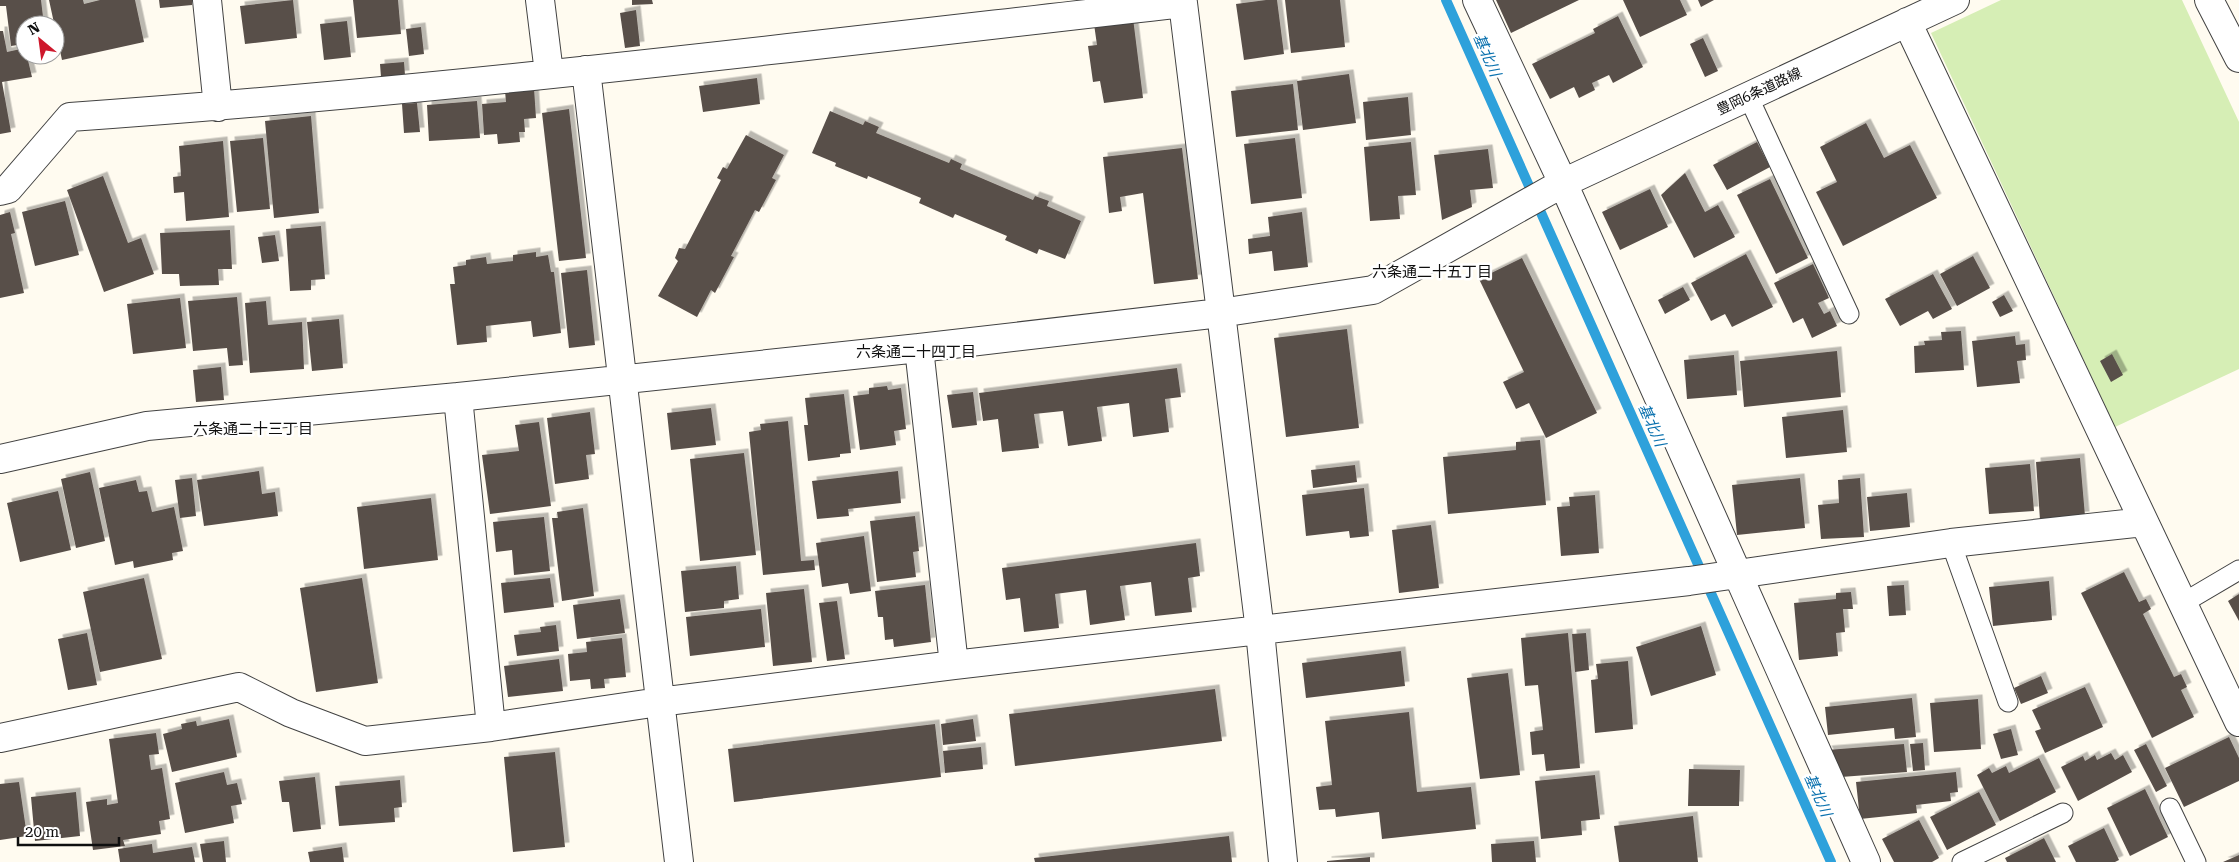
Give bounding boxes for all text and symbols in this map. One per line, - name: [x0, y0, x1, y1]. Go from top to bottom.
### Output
- north arrow: [15, 15, 65, 65]
- text: N: [25, 19, 42, 38]
- water label: 基北川: [1470, 31, 1505, 81]
- street label: 豊岡6条道路線: [1714, 64, 1804, 118]
- district label: 六条通二十五丁目: [1372, 263, 1492, 281]
- district label: 六条通二十四丁目: [856, 343, 976, 361]
- water label: 基北川: [1635, 401, 1670, 451]
- district label: 六条通二十三丁目: [193, 420, 313, 438]
- water label: 基北川: [1801, 771, 1836, 821]
- scale bar: [18, 814, 119, 846]
- text: 20 m: [25, 823, 60, 841]

